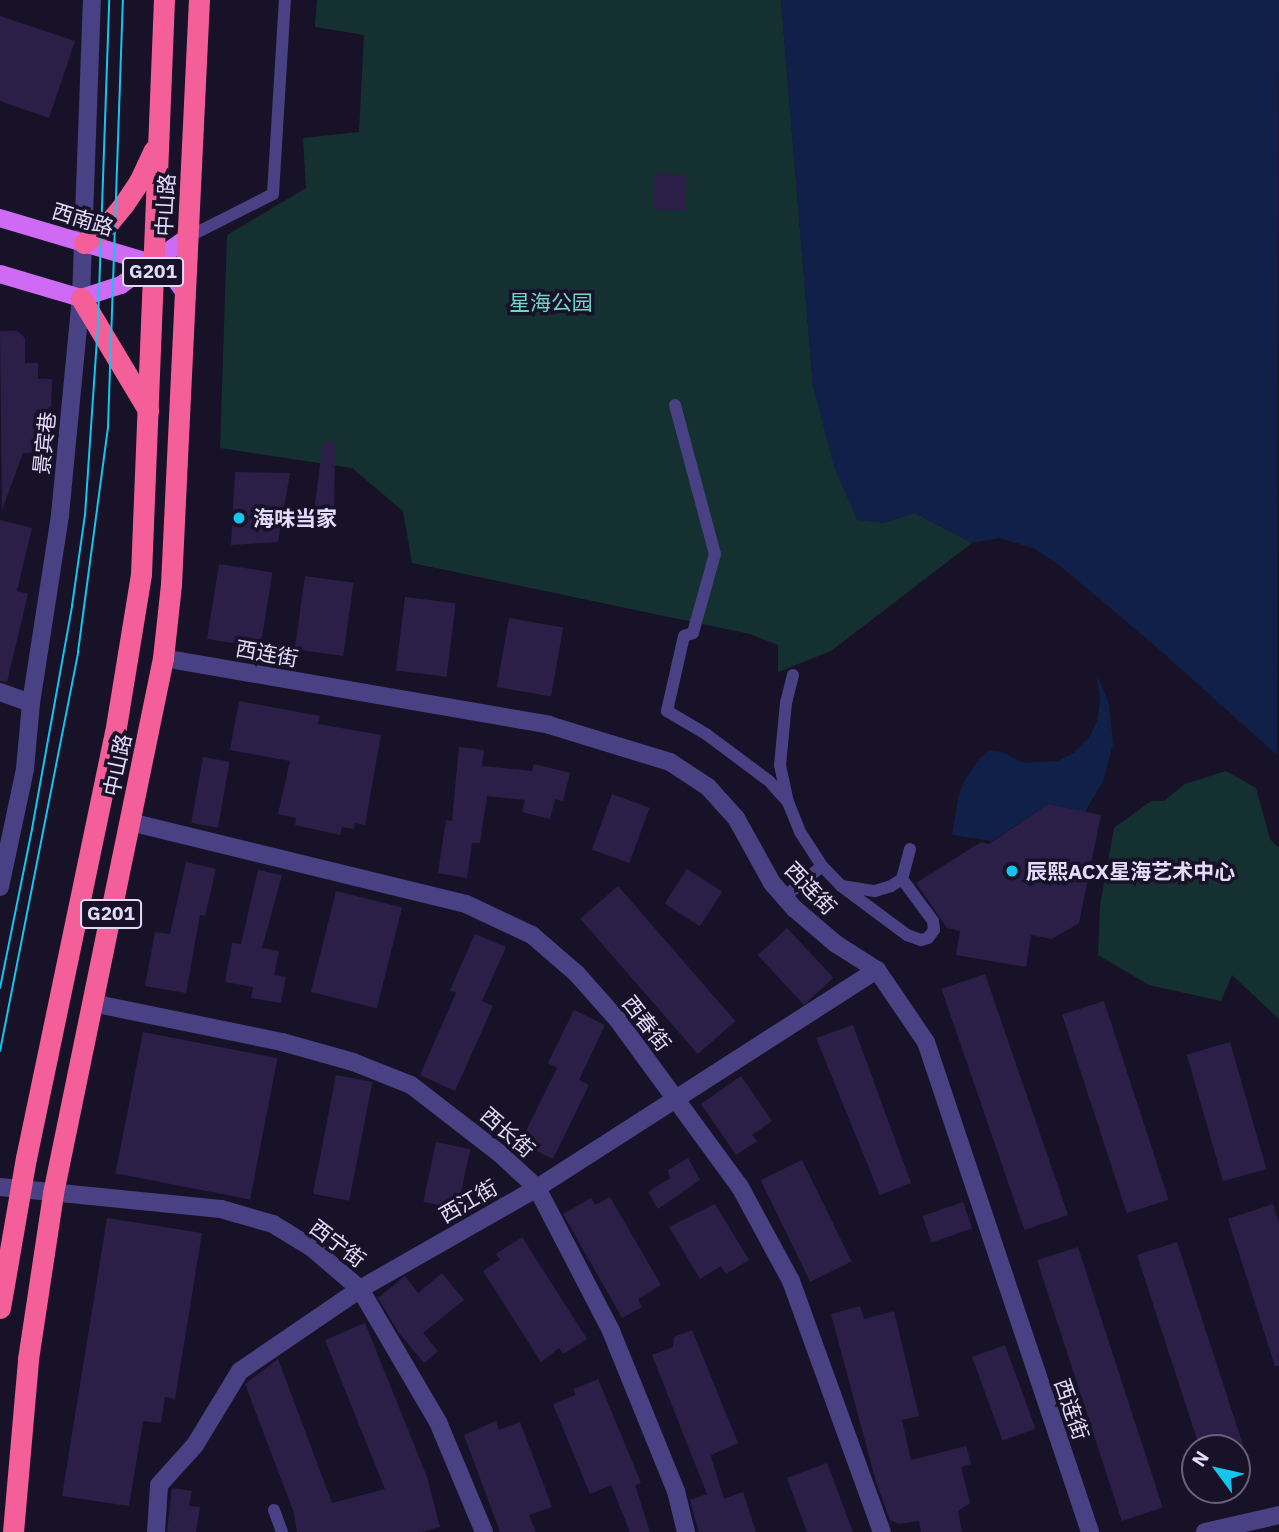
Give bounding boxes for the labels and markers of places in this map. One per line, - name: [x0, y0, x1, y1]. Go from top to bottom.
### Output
- place label: 海味当家: [253, 505, 337, 531]
- marker: 海味当家: [231, 510, 247, 526]
- place label: 辰熙ACX星海艺术中心: [1026, 858, 1235, 884]
- marker: 辰熙ACX星海艺术中心: [1004, 863, 1020, 879]

